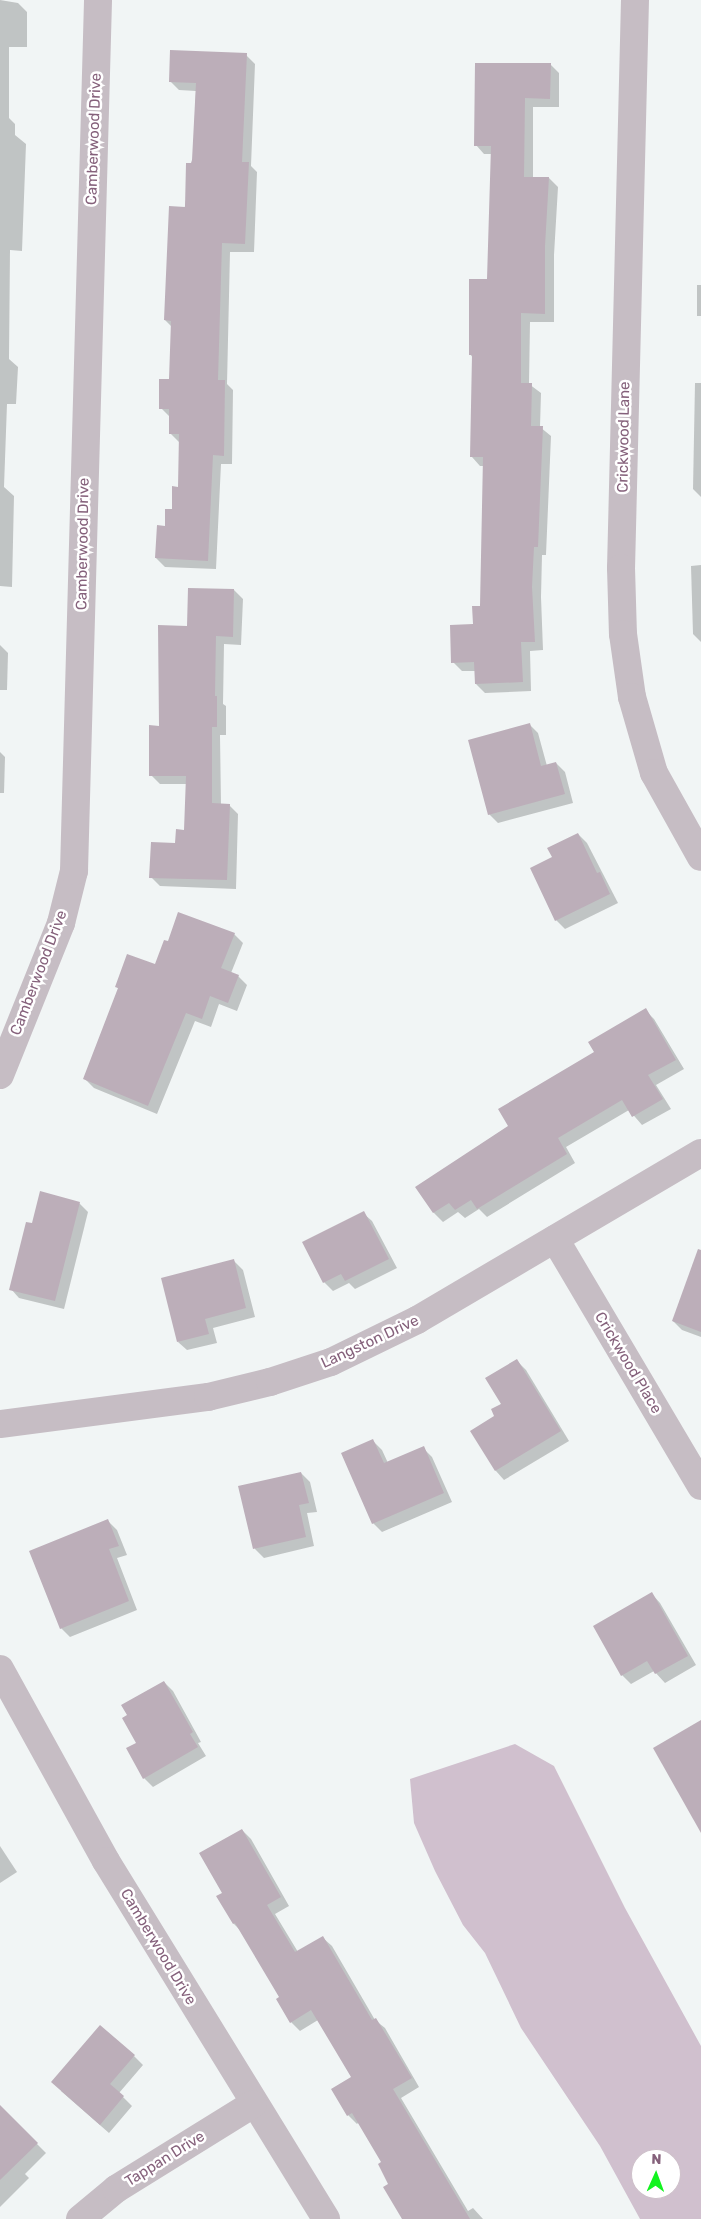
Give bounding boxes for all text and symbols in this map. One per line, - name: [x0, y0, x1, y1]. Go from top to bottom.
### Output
- street label: Camberwood Drive: [83, 73, 105, 205]
- street label: Crickwood Lane: [614, 381, 634, 493]
- street label: Camberwood Drive: [73, 478, 93, 610]
- street label: Camberwood Drive: [7, 908, 71, 1038]
- street label: Crickwood Place: [591, 1309, 665, 1417]
- street label: Langston Drive: [318, 1311, 422, 1373]
- street label: Camberwood Drive: [116, 1886, 200, 2008]
- street label: Tappan Drive: [122, 2127, 208, 2191]
- north arrow: [631, 2149, 681, 2199]
- text: N: [651, 2151, 662, 2168]

